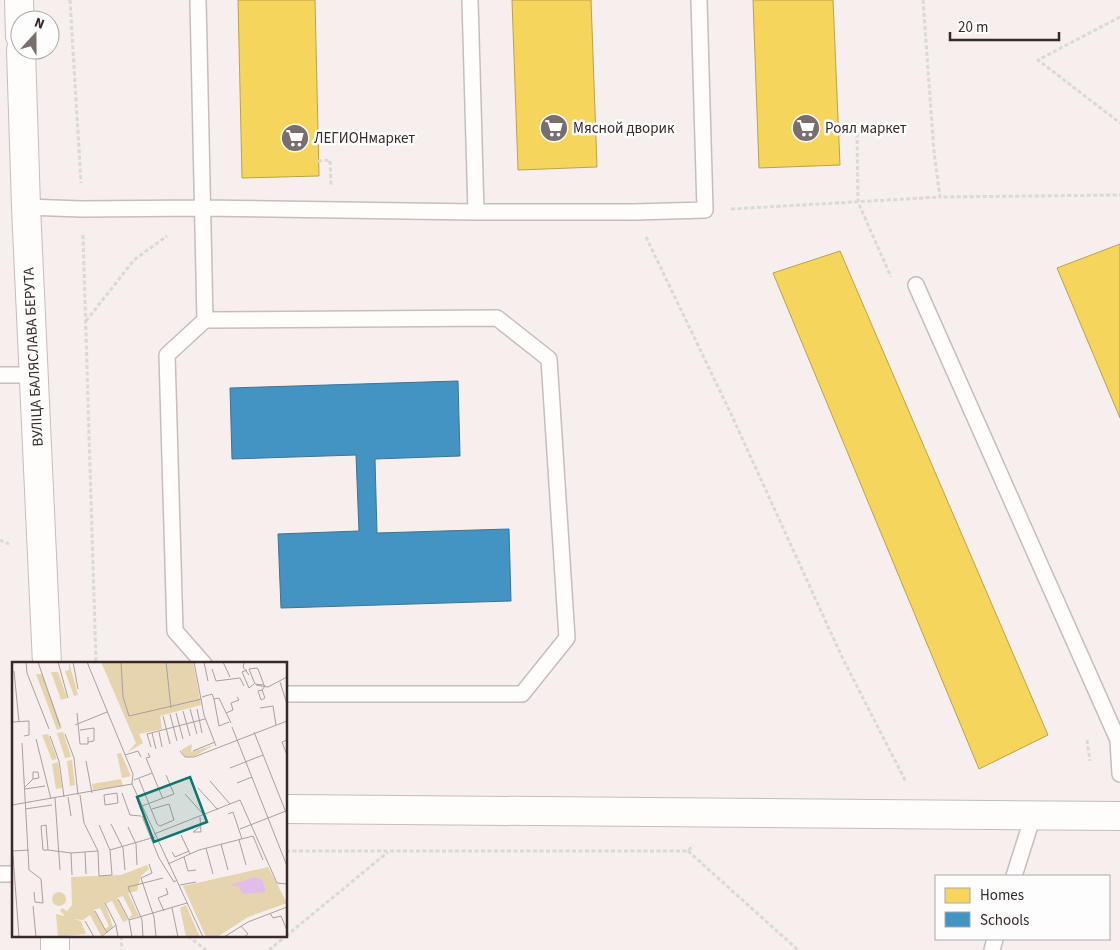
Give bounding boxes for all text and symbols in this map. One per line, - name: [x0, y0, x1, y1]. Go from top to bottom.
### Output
- north arrow: [10, 10, 60, 60]
- scale bar: [950, 10, 1059, 42]
- text: N: [31, 13, 47, 35]
- text: 20 m: [958, 17, 988, 38]
- supermarket icon: Мясной дворик: [539, 113, 569, 143]
- supermarket icon: Роял маркет: [791, 113, 821, 143]
- place label: Мясной дворик: [573, 118, 675, 139]
- place label: Роял маркет: [825, 118, 907, 139]
- supermarket icon: ЛЕГИОНмаркет: [280, 123, 310, 153]
- place label: ЛЕГИОНмаркет: [314, 128, 415, 149]
- street label: ВУЛІЦА БАЛЯСЛАВА БЕРУТА: [18, 266, 49, 447]
- inset map: [12, 662, 288, 938]
- legend: [935, 875, 1110, 940]
- text: Homes: [980, 885, 1024, 906]
- text: Schools: [980, 910, 1029, 931]

